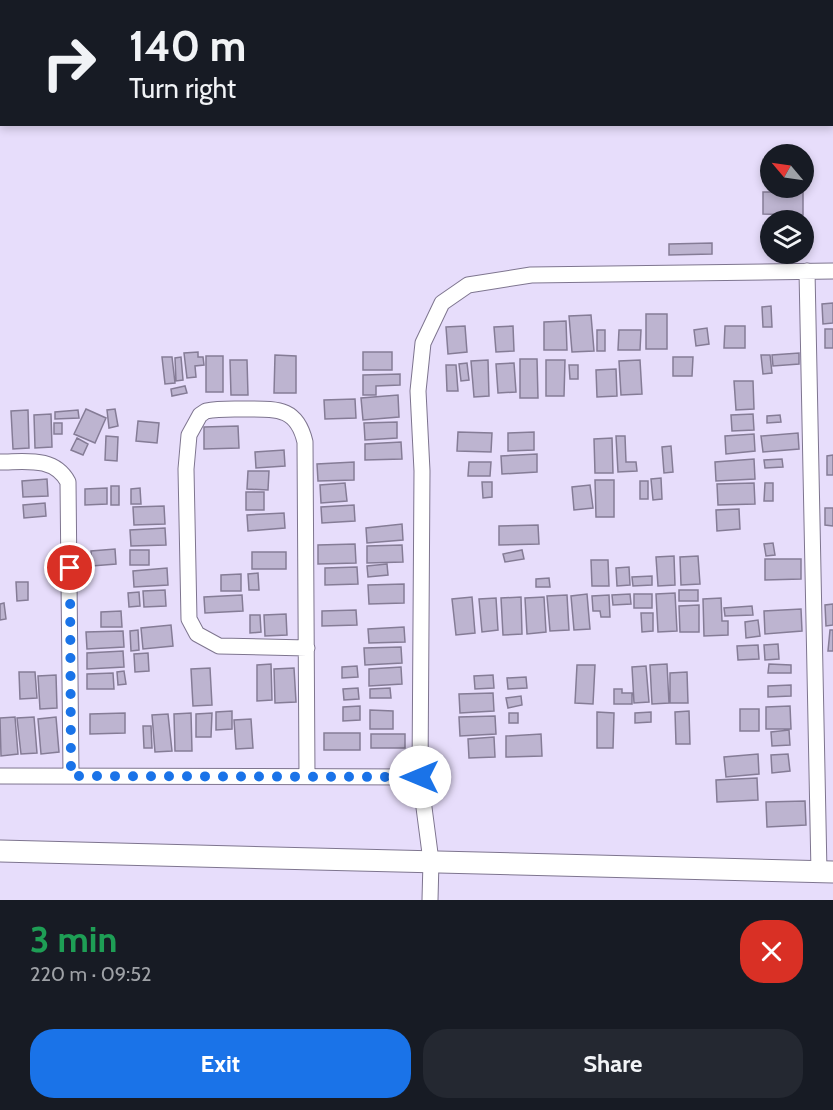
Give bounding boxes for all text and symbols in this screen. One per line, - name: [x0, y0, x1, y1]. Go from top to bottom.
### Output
- text: 140 m: [129, 20, 246, 72]
- icon: right: [30, 24, 108, 102]
- text: Turn right: [129, 72, 236, 105]
- north arrow: [760, 144, 814, 198]
- map controls: [760, 144, 814, 264]
- button: layers: [760, 210, 814, 264]
- pin: [44, 542, 95, 593]
- icon: arrive: [53, 551, 86, 584]
- position arrow: [388, 745, 452, 809]
- text: 3 min: [30, 917, 117, 961]
- button: close: [740, 920, 803, 983]
- text: 220 m · 09:52: [30, 962, 152, 986]
- button: Exit: [30, 1029, 411, 1098]
- button: Share: [423, 1029, 803, 1098]

